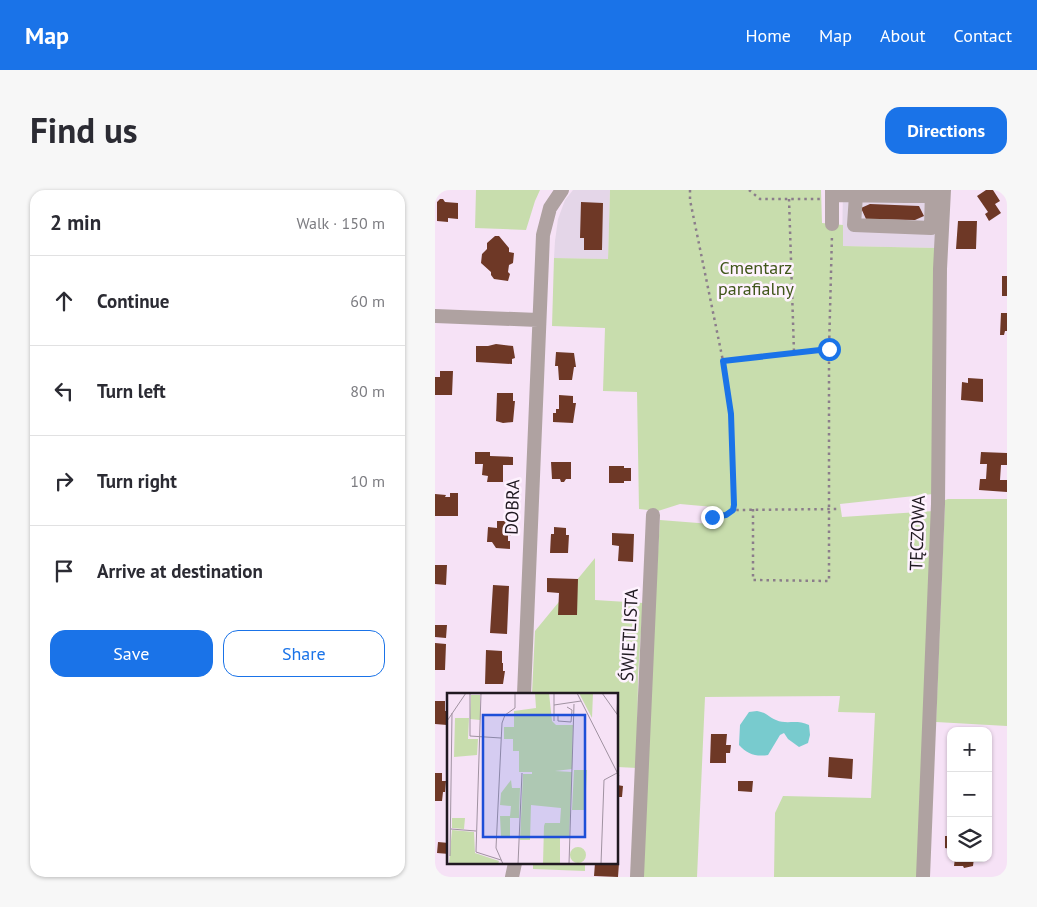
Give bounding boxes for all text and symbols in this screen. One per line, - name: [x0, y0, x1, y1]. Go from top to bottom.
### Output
- text: Map: [25, 20, 69, 51]
- text: Home: [745, 24, 791, 47]
- text: Map: [819, 24, 852, 47]
- text: About: [880, 24, 926, 47]
- text: Contact: [954, 24, 1012, 47]
- text: Find us: [30, 107, 138, 153]
- button: Directions: [885, 107, 1007, 154]
- text: 2 min: [50, 209, 101, 236]
- text: Walk · 150 m: [296, 213, 385, 233]
- park label: Cmentarz parafialny: [718, 256, 795, 300]
- icon: ahead: [50, 287, 78, 315]
- text: Continue: [97, 289, 169, 313]
- text: 60 m: [350, 291, 385, 311]
- route start: [818, 338, 841, 361]
- icon: left: [50, 377, 78, 405]
- text: Turn left: [97, 379, 166, 403]
- text: 80 m: [350, 381, 385, 401]
- icon: right: [50, 467, 78, 495]
- text: Turn right: [97, 469, 177, 493]
- text: 10 m: [350, 471, 385, 491]
- street label: DOBRA: [500, 478, 524, 535]
- street label: TĘCZOWA: [904, 494, 930, 571]
- route end: [701, 506, 724, 529]
- icon: arrive: [50, 557, 78, 585]
- text: Arrive at destination: [97, 559, 263, 583]
- street label: ŚWIETLISTA: [615, 588, 643, 682]
- button: Save: [50, 630, 213, 677]
- button: Share: [223, 630, 385, 677]
- inset map: [447, 693, 619, 864]
- map controls: [947, 727, 992, 862]
- button: +: [947, 727, 992, 772]
- button: −: [947, 772, 992, 817]
- button: layers: [947, 817, 992, 862]

